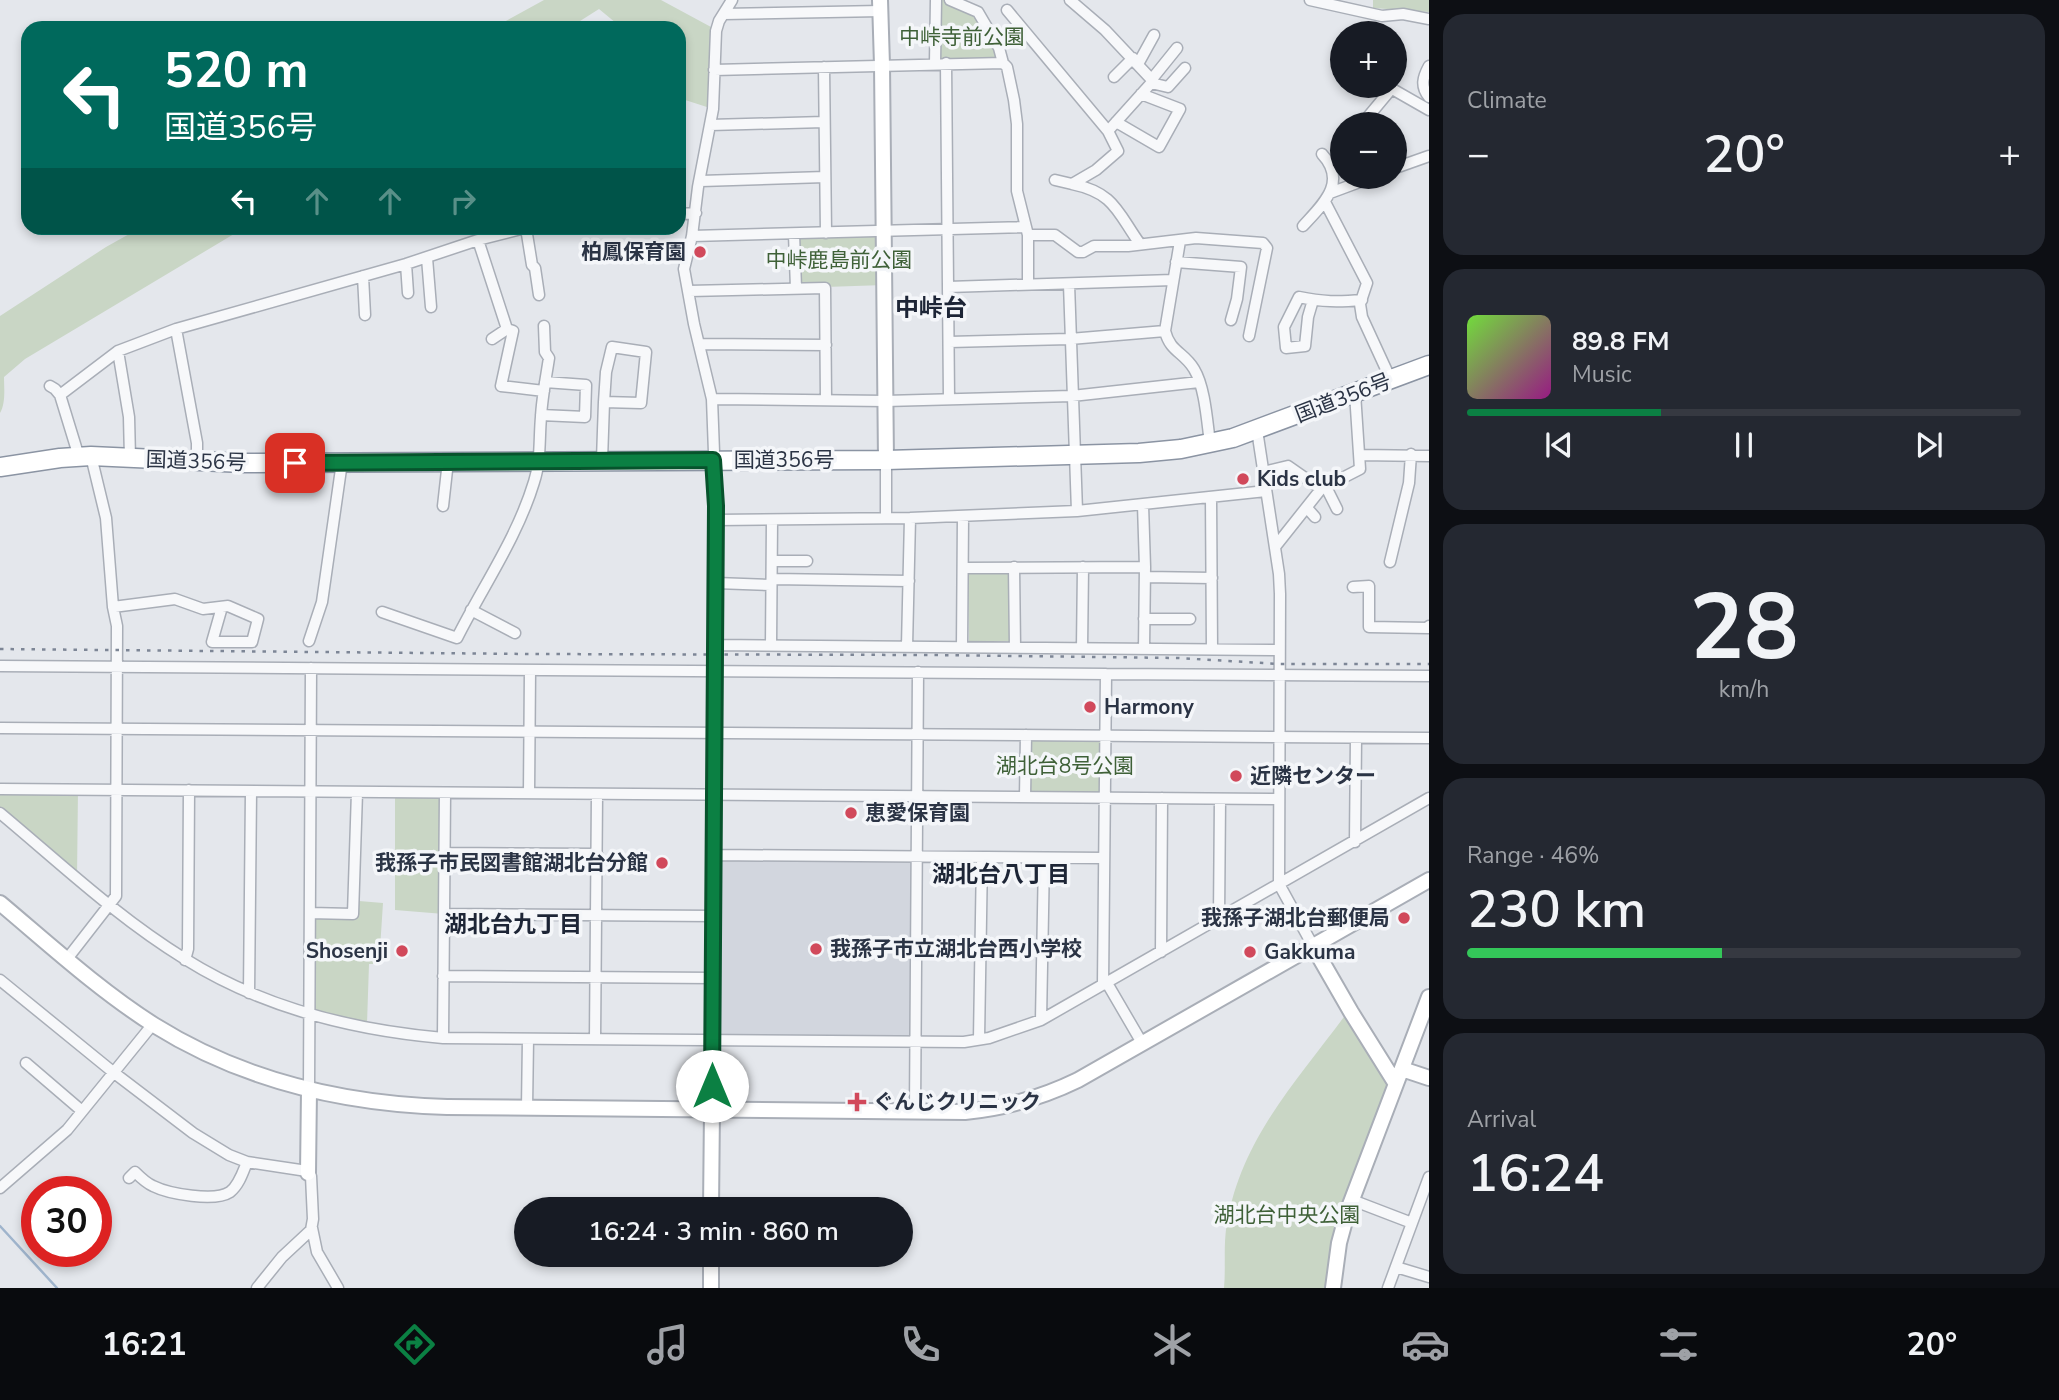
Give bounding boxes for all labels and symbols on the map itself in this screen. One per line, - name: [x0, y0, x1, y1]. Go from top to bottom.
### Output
- park label: 中峠寺前公園: [899, 23, 1025, 51]
- place label: 柏鳳保育園: [581, 238, 686, 266]
- marker: 柏鳳保育園: [692, 244, 708, 260]
- park label: 中峠鹿島前公園: [766, 246, 913, 274]
- district label: 中峠台: [895, 292, 967, 324]
- street label: 国道356号: [1291, 367, 1395, 429]
- pin: [265, 433, 325, 493]
- street label: 国道356号: [145, 445, 247, 477]
- street label: 国道356号: [734, 446, 834, 474]
- place label: Kids club: [1257, 465, 1346, 493]
- marker: Kids club: [1235, 471, 1251, 487]
- place label: Harmony: [1104, 693, 1195, 721]
- marker: Harmony: [1082, 699, 1098, 715]
- park label: 湖北台8号公園: [996, 752, 1134, 780]
- place label: 近隣センター: [1250, 762, 1376, 790]
- marker: 近隣センター: [1228, 768, 1244, 784]
- place label: 恵愛保育園: [865, 799, 970, 827]
- marker: 恵愛保育園: [843, 805, 859, 821]
- place label: 我孫子市民図書館湖北台分館: [375, 849, 648, 877]
- marker: 我孫子市民図書館湖北台分館: [654, 855, 670, 871]
- district label: 湖北台八丁目: [932, 859, 1070, 890]
- place label: 我孫子湖北台郵便局: [1201, 904, 1390, 932]
- district label: 湖北台九丁目: [444, 909, 582, 940]
- marker: 我孫子湖北台郵便局: [1396, 910, 1412, 926]
- place label: 我孫子市立湖北台西小学校: [830, 935, 1082, 963]
- place label: Shosenji: [306, 937, 388, 965]
- place label: Gakkuma: [1264, 938, 1356, 966]
- marker: 我孫子市立湖北台西小学校: [808, 941, 824, 957]
- marker: Shosenji: [394, 943, 410, 959]
- marker: Gakkuma: [1242, 944, 1258, 960]
- position arrow: [675, 1049, 749, 1123]
- place label: ぐんじクリニック: [873, 1088, 1041, 1116]
- marker: ぐんじクリニック: [847, 1092, 867, 1112]
- speed limit sign: 30: [21, 1176, 112, 1267]
- park label: 湖北台中央公園: [1214, 1201, 1361, 1229]

